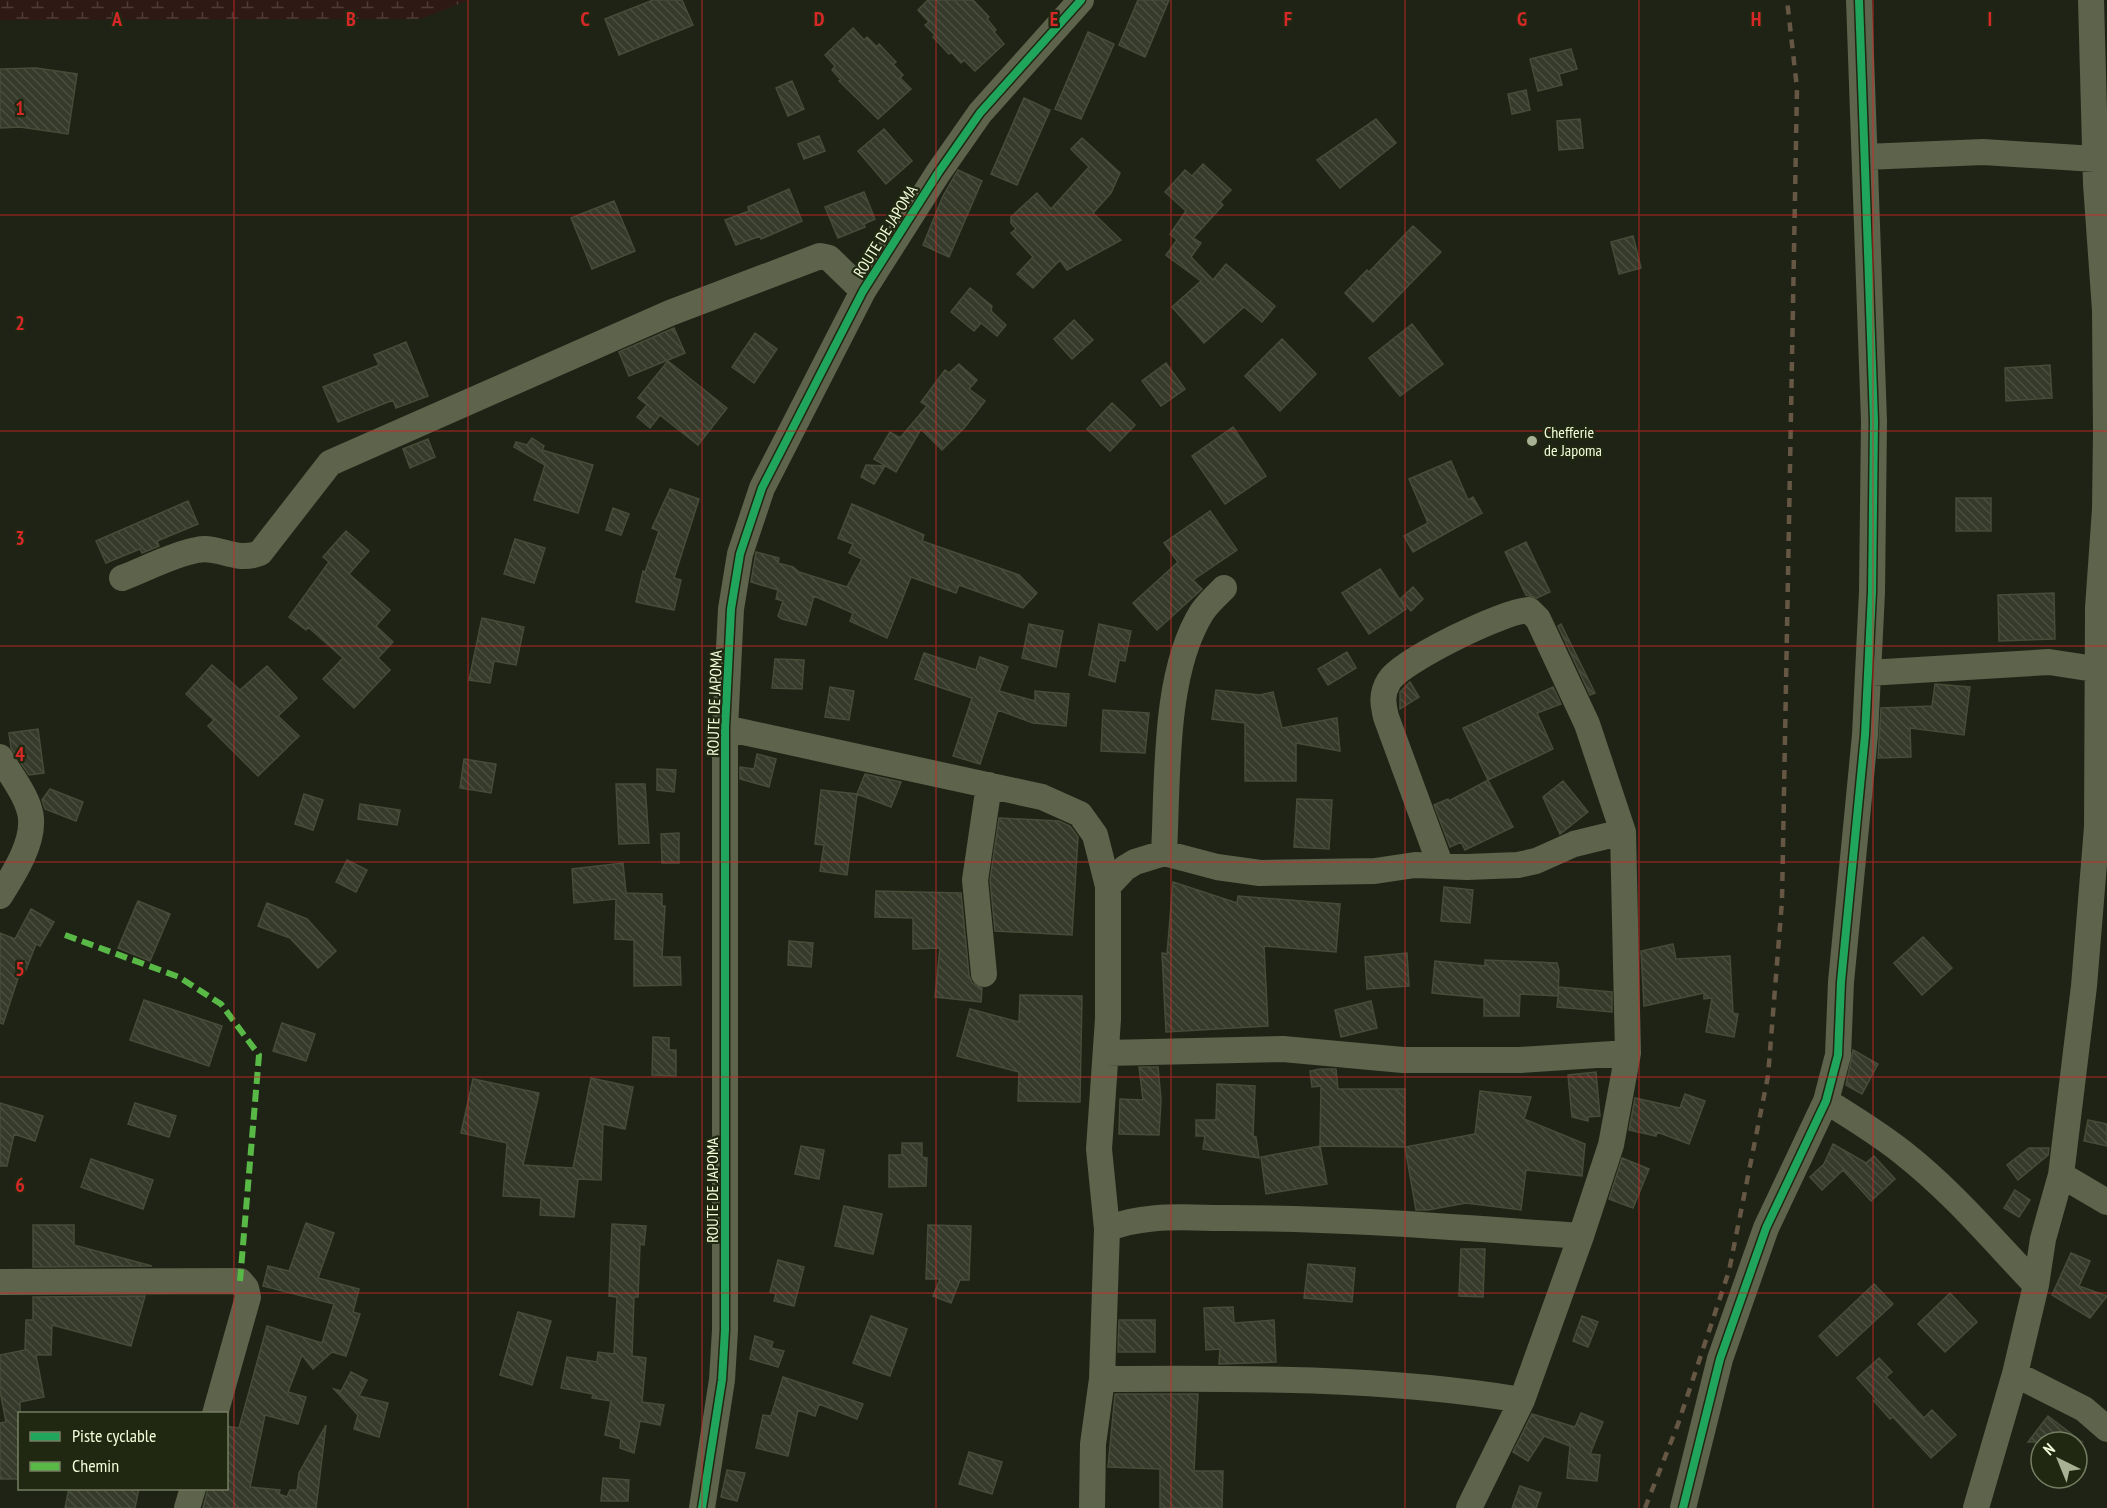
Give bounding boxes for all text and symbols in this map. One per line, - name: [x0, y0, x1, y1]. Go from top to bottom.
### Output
- text: A: [111, 6, 123, 32]
- text: B: [346, 6, 356, 32]
- text: C: [580, 6, 590, 32]
- text: D: [814, 6, 825, 32]
- text: E: [1050, 6, 1058, 32]
- text: F: [1284, 6, 1292, 32]
- text: G: [1517, 6, 1527, 32]
- text: H: [1751, 6, 1761, 32]
- text: I: [1988, 6, 1992, 32]
- text: 1: [15, 95, 25, 121]
- street label: ROUTE DE JAPOMA: [849, 181, 922, 281]
- text: 2: [15, 310, 25, 336]
- place label: Chefferie de Japoma: [1544, 422, 1602, 460]
- marker: Chefferie de Japoma: [1525, 434, 1539, 448]
- text: 3: [15, 525, 25, 551]
- street label: ROUTE DE JAPOMA: [702, 650, 726, 756]
- text: 4: [15, 741, 25, 767]
- text: 5: [15, 956, 25, 982]
- street label: ROUTE DE JAPOMA: [702, 1137, 722, 1243]
- text: 6: [15, 1172, 25, 1198]
- legend: [18, 1412, 228, 1490]
- text: Piste cyclable: [72, 1424, 156, 1447]
- north arrow: [2029, 1430, 2089, 1490]
- text: N: [2039, 1439, 2059, 1459]
- text: Chemin: [72, 1454, 119, 1477]

